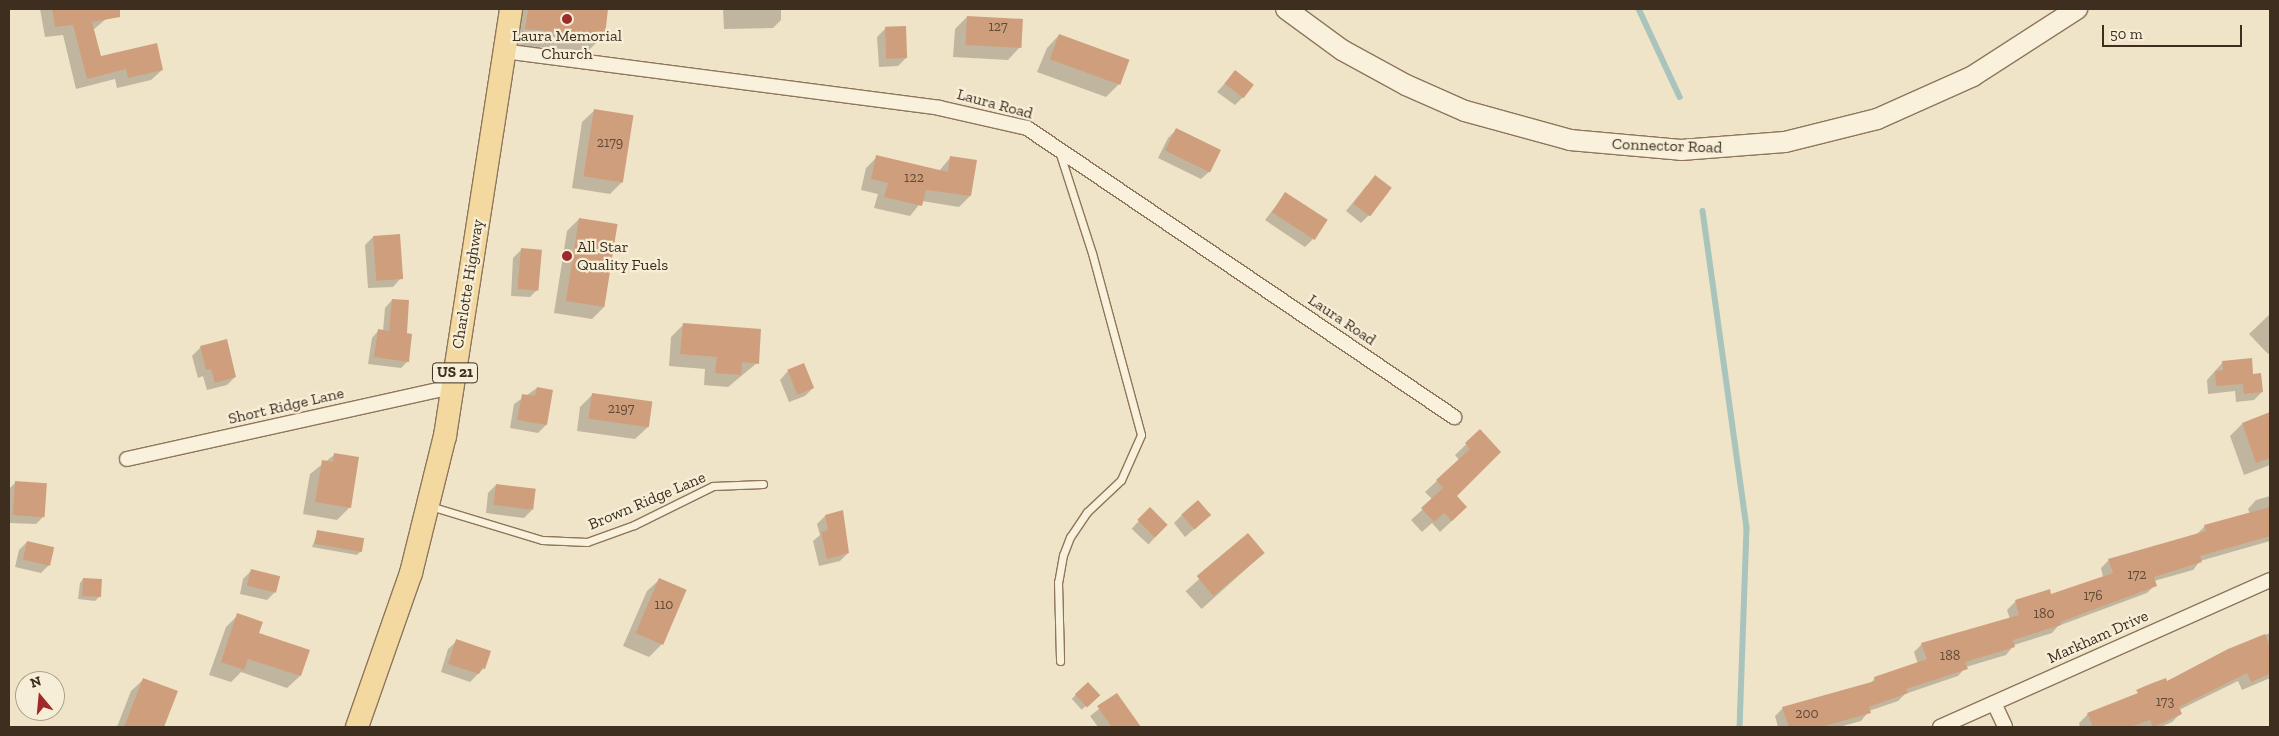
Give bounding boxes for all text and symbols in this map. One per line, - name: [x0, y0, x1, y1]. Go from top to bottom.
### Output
- marker: Laura Memorial Church: [561, 13, 573, 25]
- scale bar: [2104, 15, 2244, 47]
- house number: 127: [988, 19, 1008, 35]
- text: 50 m: [2110, 25, 2143, 43]
- place label: Laura Memorial Church: [512, 26, 622, 64]
- street label: Laura Road: [955, 85, 1035, 123]
- street label: Connector Road: [1611, 134, 1723, 158]
- house number: 2179: [597, 135, 623, 151]
- house number: 122: [904, 170, 924, 186]
- street label: Charlotte Highway: [448, 218, 488, 350]
- place label: All Star Quality Fuels: [577, 237, 669, 275]
- marker: All Star Quality Fuels: [561, 250, 573, 262]
- street label: Laura Road: [1304, 290, 1380, 350]
- road number: US 21: [431, 360, 479, 386]
- street label: Short Ridge Lane: [226, 383, 346, 429]
- house number: 2197: [608, 401, 634, 417]
- street label: Brown Ridge Lane: [585, 468, 709, 534]
- house number: 172: [2128, 567, 2146, 583]
- house number: 176: [2083, 588, 2103, 604]
- house number: 110: [655, 597, 673, 613]
- house number: 180: [2034, 606, 2054, 622]
- street label: Markham Drive: [2045, 606, 2151, 668]
- house number: 188: [1940, 648, 1960, 664]
- north arrow: [15, 671, 65, 721]
- text: N: [28, 672, 43, 692]
- house number: 173: [2156, 694, 2174, 710]
- house number: 200: [1795, 706, 1819, 722]

